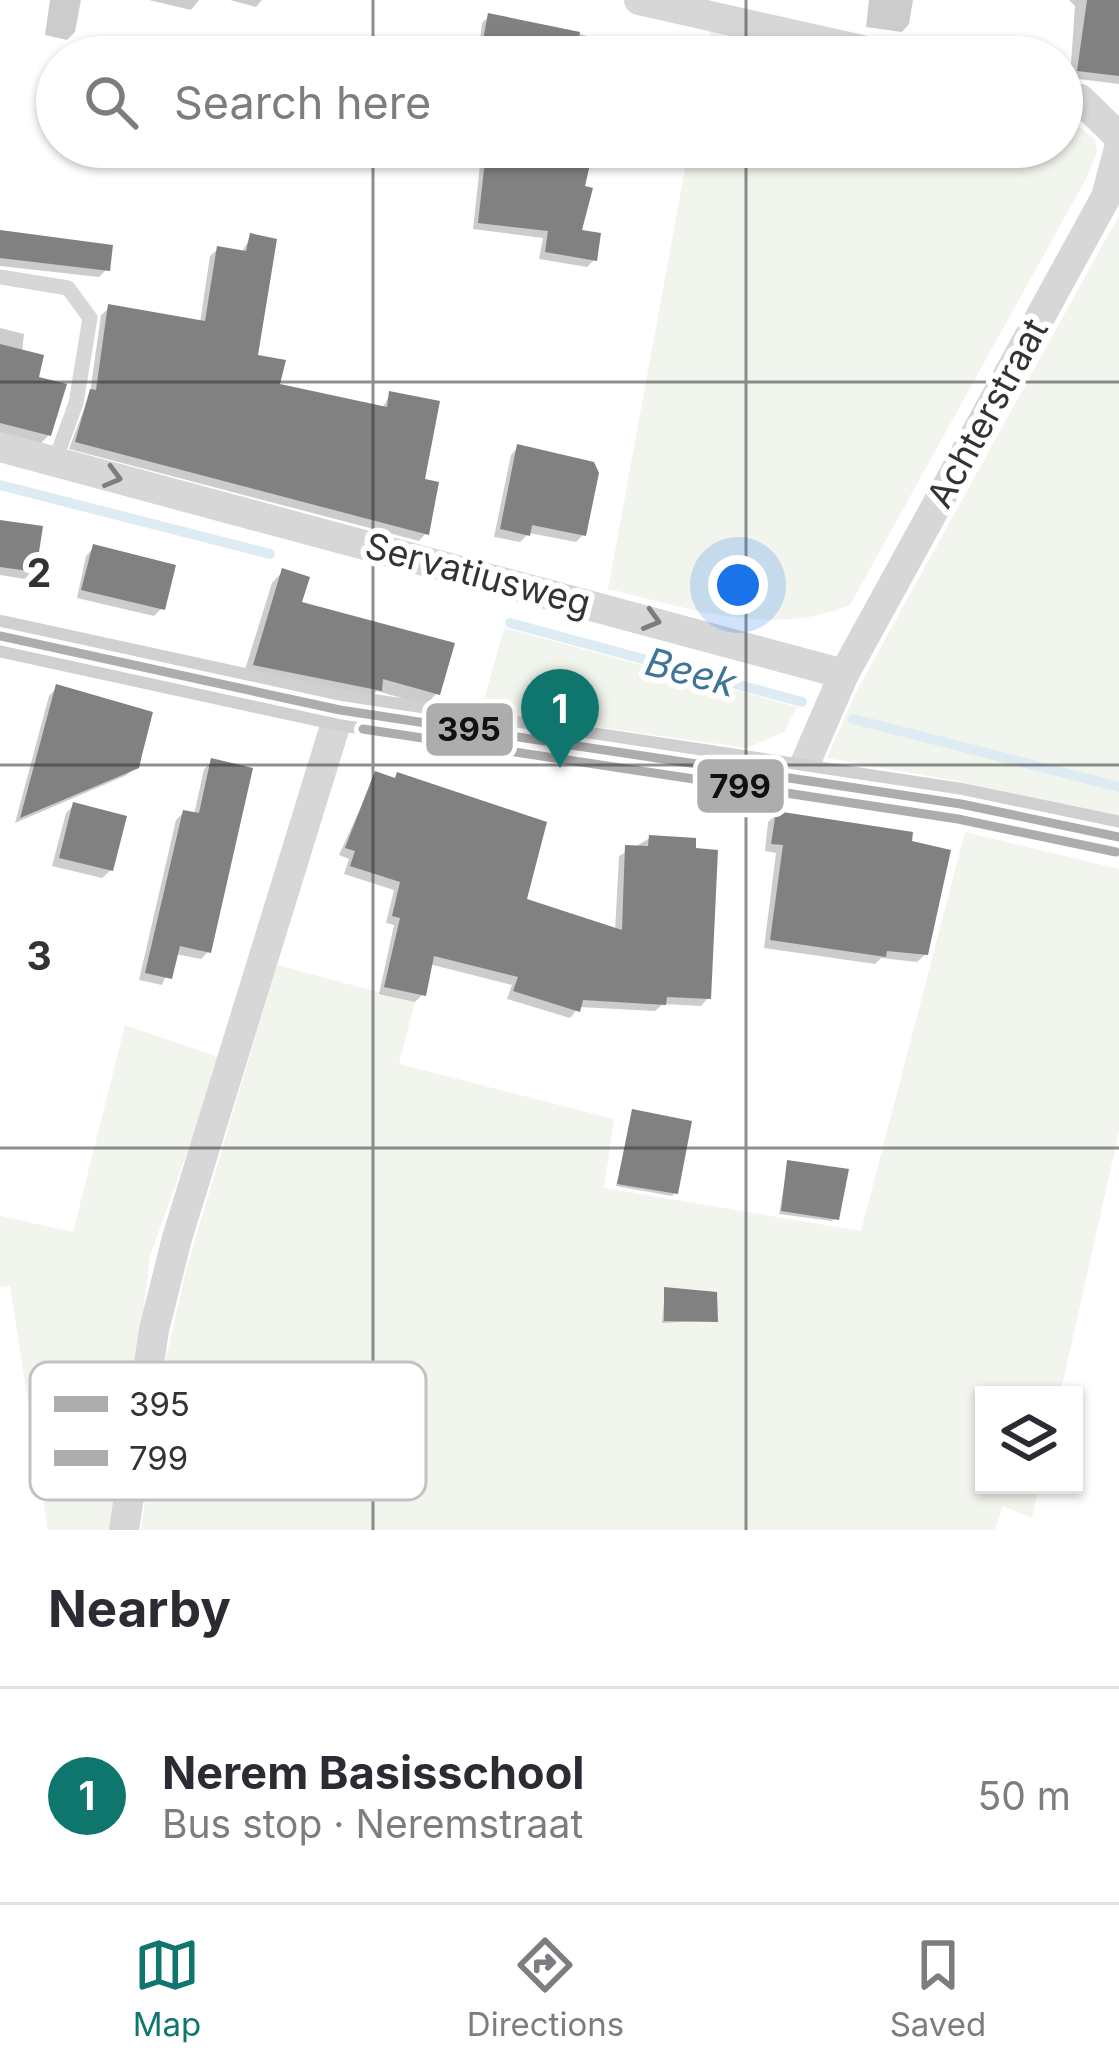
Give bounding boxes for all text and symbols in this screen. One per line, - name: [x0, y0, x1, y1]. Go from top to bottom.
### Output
- search box: [36, 36, 1083, 168]
- icon: search: [78, 69, 144, 135]
- text: Search here: [174, 75, 431, 130]
- street label: Achterstraat: [917, 311, 1057, 515]
- one-way arrow: [102, 462, 123, 487]
- street label: Servatiusweg: [361, 523, 595, 625]
- text: 2: [27, 549, 51, 596]
- your location: [708, 555, 768, 615]
- one-way arrow: [642, 606, 662, 631]
- water label: Beek: [641, 637, 742, 706]
- pin: 1: [521, 669, 599, 768]
- line badge: 395: [424, 701, 515, 758]
- text: 395: [437, 709, 501, 749]
- line badge: 799: [695, 757, 786, 815]
- text: 799: [709, 766, 771, 806]
- text: 3: [26, 932, 52, 979]
- legend: [30, 1362, 426, 1500]
- text: 395: [129, 1384, 190, 1424]
- map controls: [975, 1386, 1083, 1494]
- button: layers: [975, 1386, 1083, 1494]
- text: 799: [129, 1438, 188, 1478]
- text: Nearby: [48, 1578, 231, 1639]
- text: Nerem Basisschool: [162, 1745, 584, 1800]
- text: 1: [79, 1772, 95, 1819]
- text: 50 m: [978, 1772, 1071, 1819]
- text: Bus stop · Neremstraat: [162, 1800, 583, 1847]
- tab: Map: [133, 1932, 201, 2044]
- tab: Directions: [467, 1932, 624, 2044]
- tab: Saved: [890, 1932, 986, 2044]

